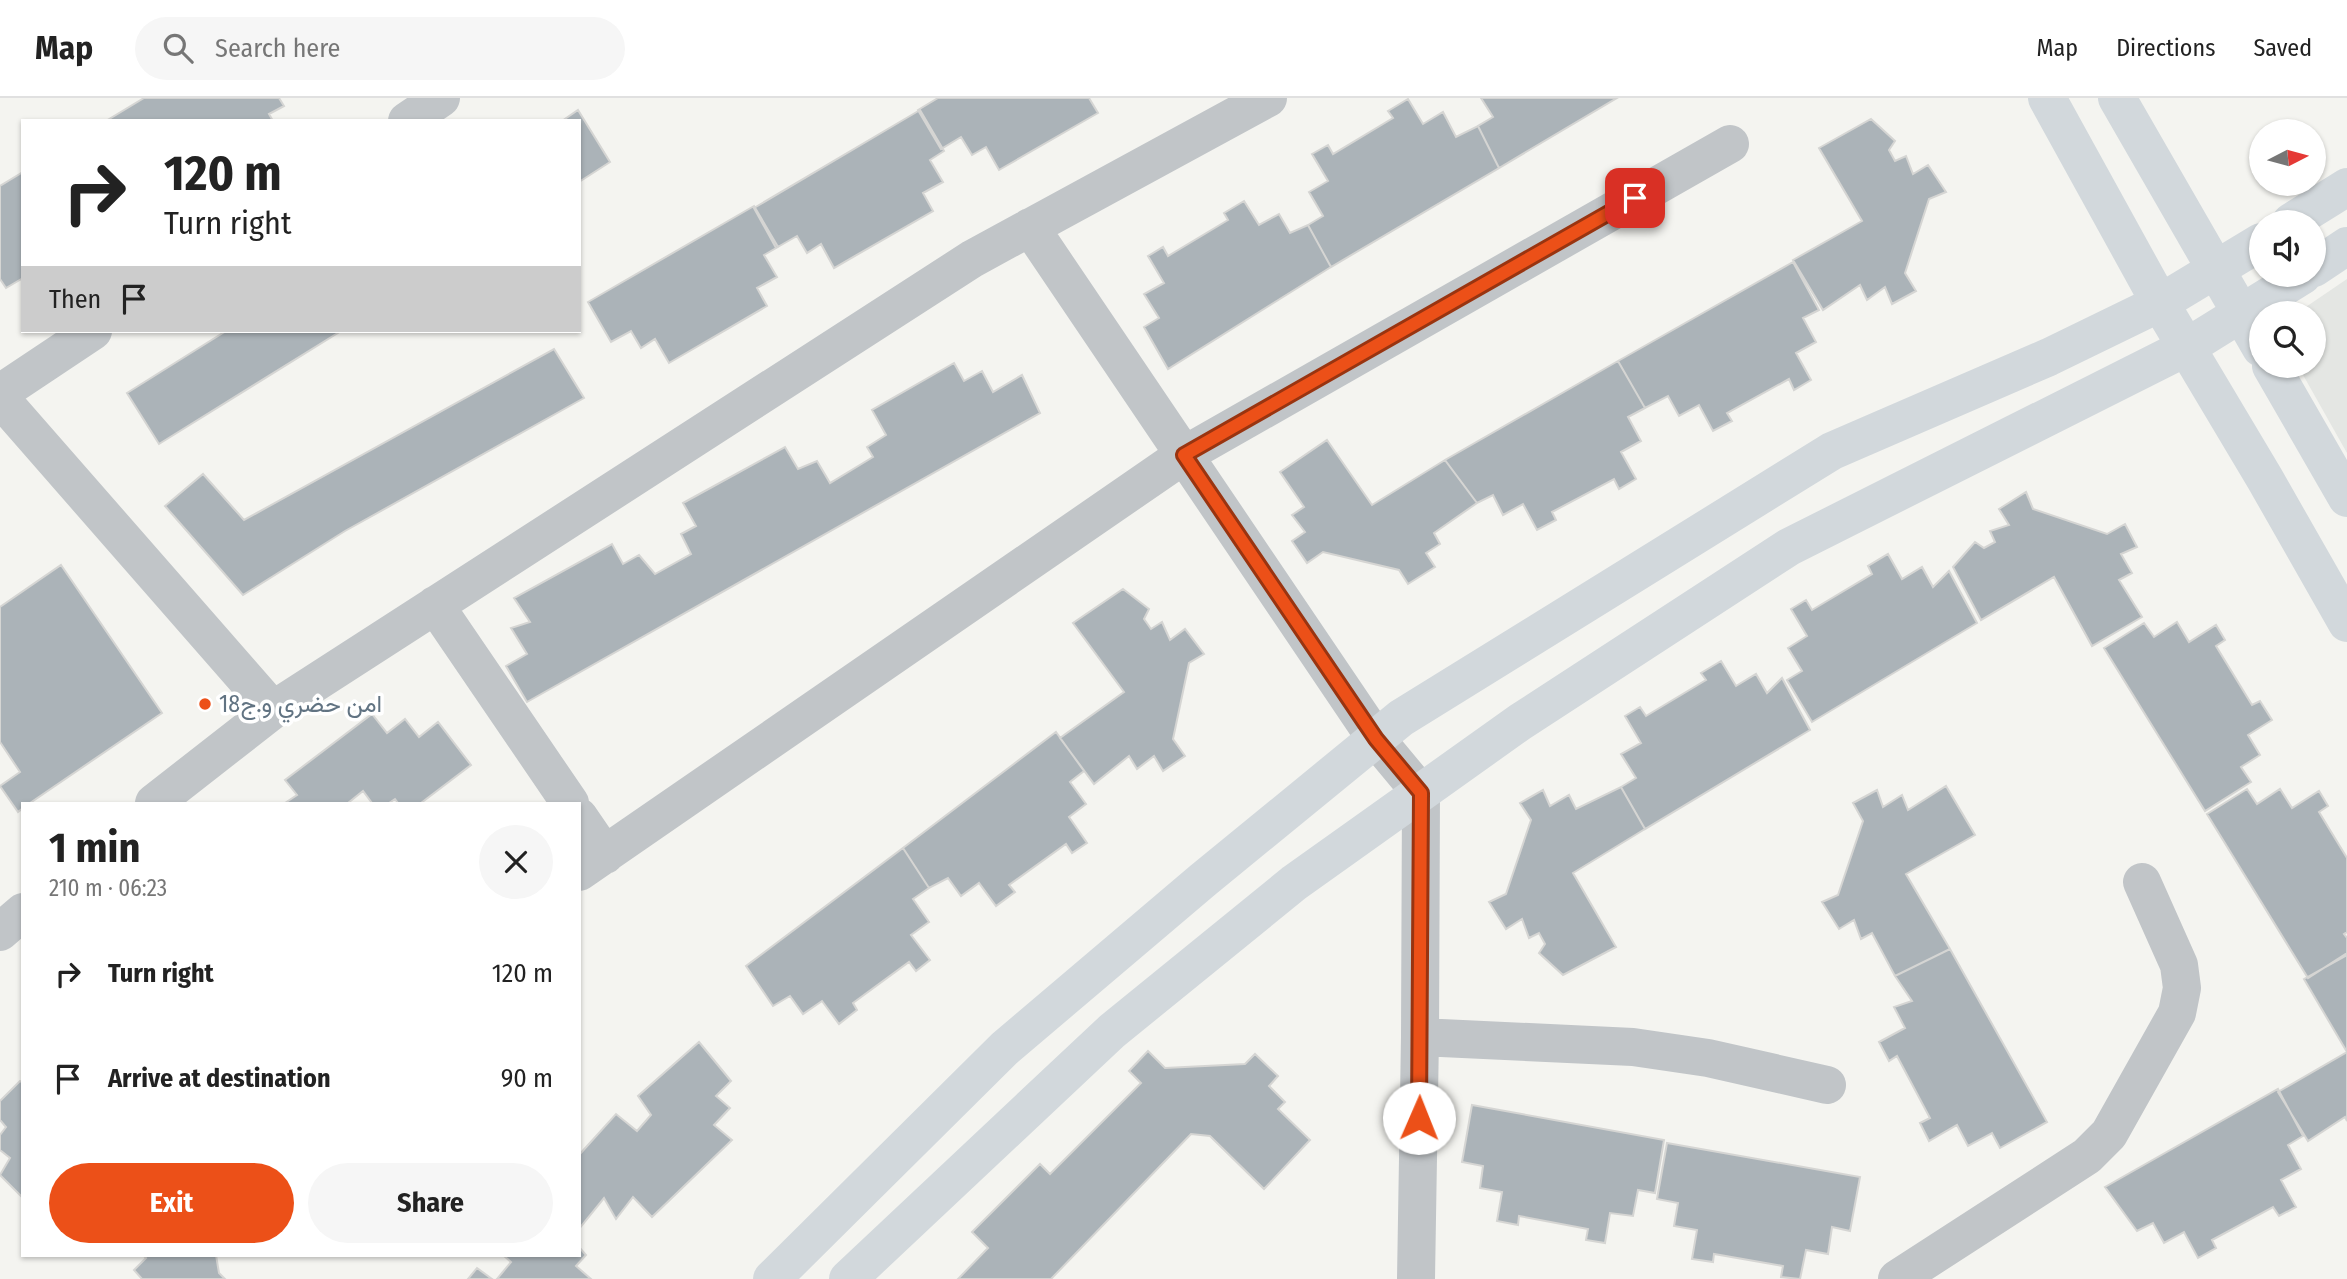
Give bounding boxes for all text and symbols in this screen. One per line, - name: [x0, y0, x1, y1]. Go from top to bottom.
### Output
- search box: [135, 17, 625, 80]
- text: Map: [35, 28, 93, 68]
- icon: search: [159, 29, 197, 67]
- text: Search here: [215, 33, 340, 64]
- text: Map: [2037, 34, 2078, 62]
- text: Directions: [2116, 34, 2215, 62]
- text: Saved: [2253, 34, 2312, 62]
- north arrow: [2249, 119, 2326, 196]
- map controls: [2249, 119, 2326, 378]
- text: 120 m: [164, 144, 282, 203]
- icon: right: [49, 147, 140, 238]
- pin: [1605, 168, 1665, 228]
- icon: arrive: [1616, 179, 1654, 217]
- text: Turn right: [164, 204, 291, 242]
- button: sound: [2249, 210, 2326, 287]
- icon: arrive: [115, 280, 153, 318]
- text: Then: [49, 284, 101, 315]
- button: search: [2249, 301, 2326, 378]
- place label: امن حضري و.ج18: [219, 690, 382, 723]
- marker: امن حضري و.ج18: [197, 696, 213, 712]
- text: 1 min: [49, 823, 140, 873]
- button: close: [479, 825, 553, 899]
- text: 210 m · 06:23: [49, 874, 167, 902]
- icon: right: [49, 955, 87, 993]
- text: Turn right: [108, 958, 214, 989]
- text: 120 m: [492, 958, 553, 989]
- icon: arrive: [49, 1060, 87, 1098]
- text: Arrive at destination: [108, 1063, 331, 1094]
- text: 90 m: [501, 1063, 553, 1094]
- position arrow: [1382, 1081, 1456, 1155]
- button: Exit: [49, 1163, 294, 1243]
- button: Share: [308, 1163, 553, 1243]

